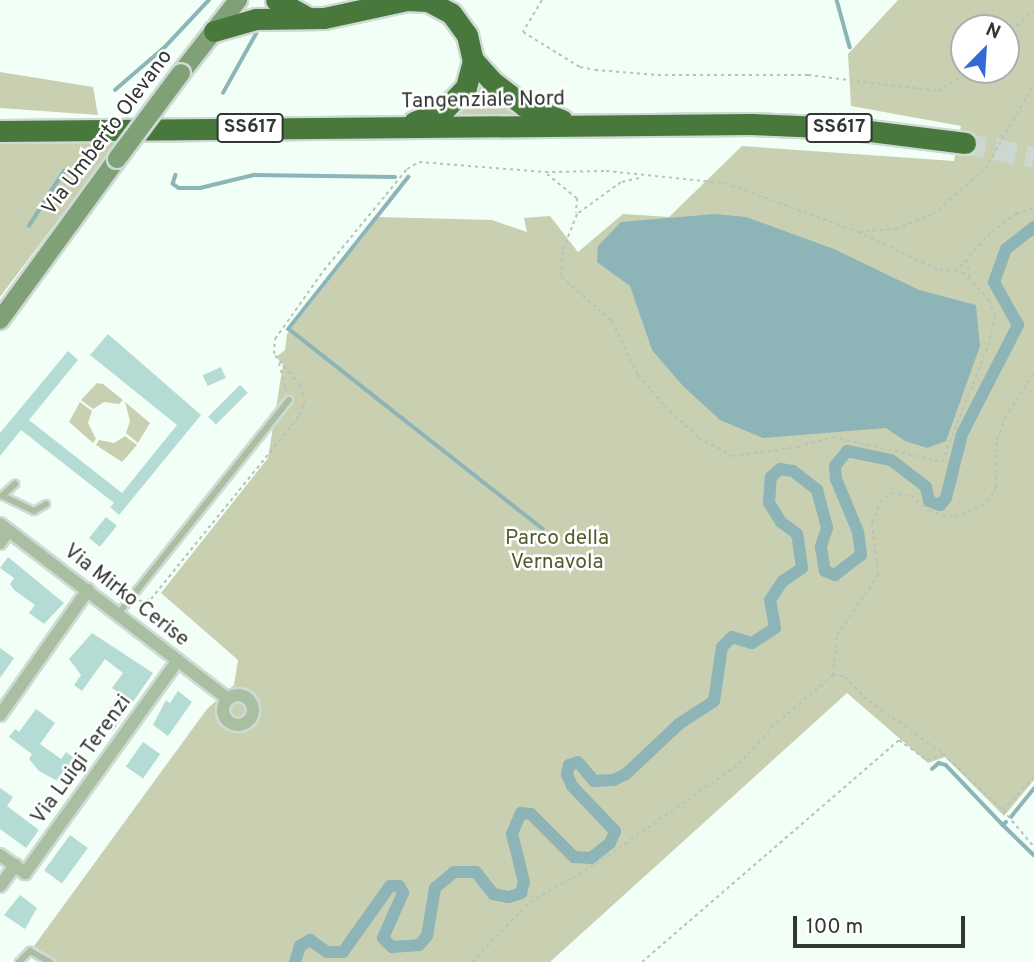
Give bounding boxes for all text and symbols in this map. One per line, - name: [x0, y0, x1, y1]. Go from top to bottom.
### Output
- north arrow: [950, 14, 1020, 84]
- text: N: [982, 18, 1004, 45]
- street label: Via Umberto Olevano: [37, 45, 179, 221]
- street label: Tangenziale Nord: [401, 87, 565, 115]
- road number: SS617: [215, 112, 285, 144]
- road number: SS617: [804, 112, 874, 144]
- park label: Parco della Vernavola: [505, 526, 609, 576]
- street label: Via Mirko Cerise: [58, 539, 194, 653]
- street label: Via Luigi Terenzi: [26, 690, 138, 830]
- scale bar: [796, 902, 968, 946]
- text: 100 m: [806, 914, 863, 941]

